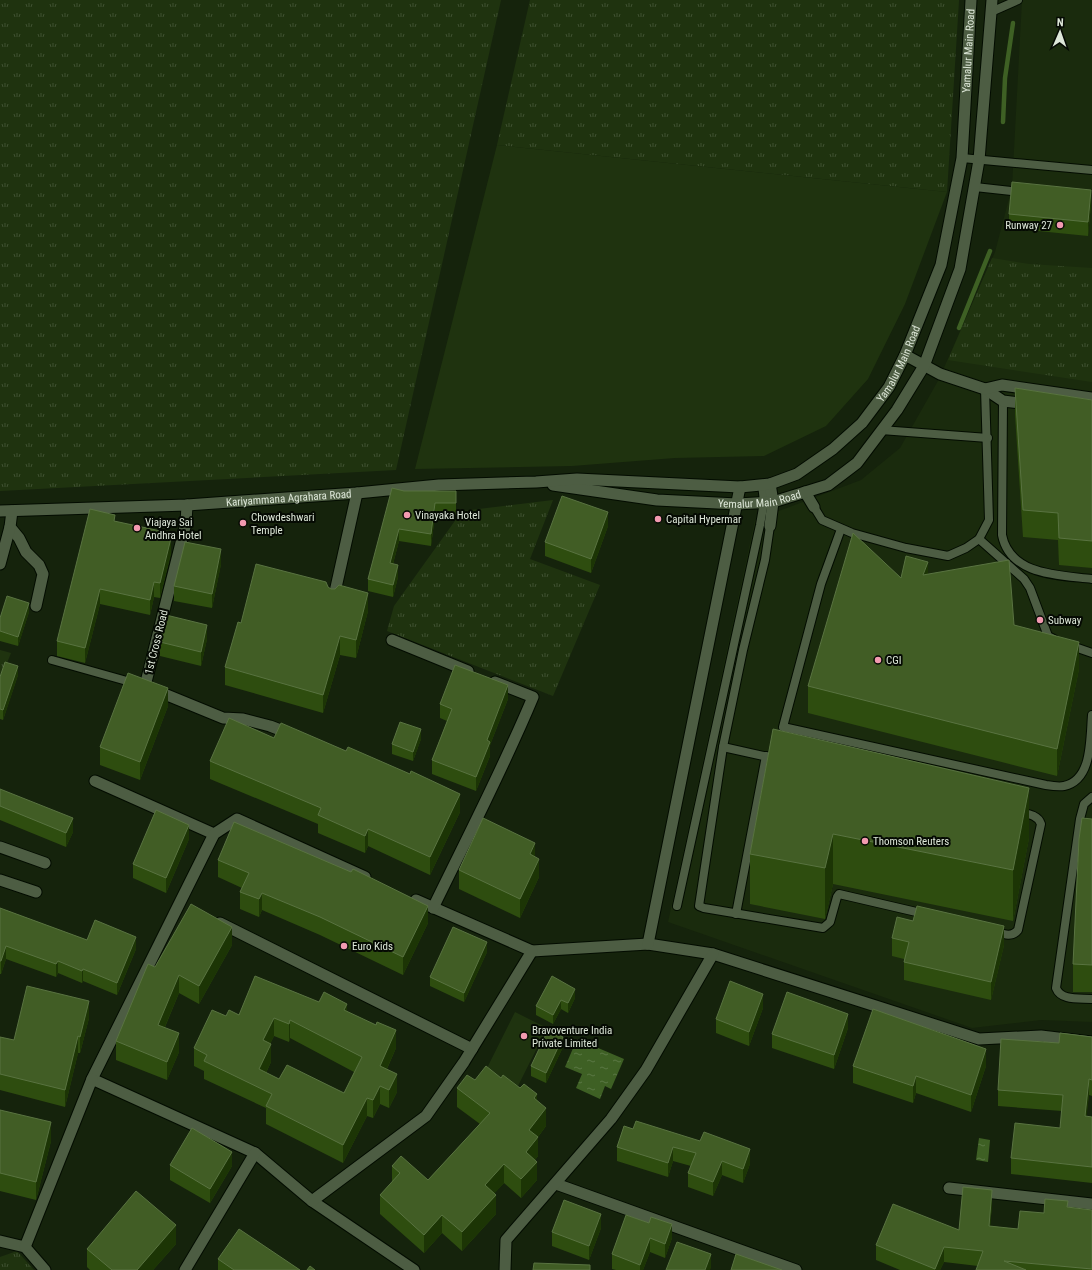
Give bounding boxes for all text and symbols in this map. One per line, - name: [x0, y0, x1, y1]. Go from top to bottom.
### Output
- street label: Yamalur Main Road: [960, 9, 977, 93]
- north arrow: [1040, 12, 1080, 52]
- text: N: [1057, 16, 1064, 29]
- place label: Runway 27: [1005, 219, 1052, 232]
- marker: Runway 27: [1055, 220, 1065, 230]
- street label: Yamalur Main Road: [874, 324, 923, 405]
- street label: Kariyammana Agrahara Road: [225, 487, 352, 509]
- street label: Yemalur Main Road: [717, 488, 803, 511]
- place label: Vinayaka Hotel: [415, 509, 480, 522]
- marker: Vinayaka Hotel: [402, 510, 412, 520]
- place label: Chowdeshwari Temple: [251, 511, 314, 537]
- place label: Capital Hypermar: [666, 513, 742, 526]
- marker: Capital Hypermar: [653, 514, 663, 524]
- place label: Viajaya Sai Andhra Hotel: [145, 516, 202, 542]
- marker: Chowdeshwari Temple: [238, 518, 248, 528]
- marker: Viajaya Sai Andhra Hotel: [132, 523, 142, 533]
- street label: 1st Cross Road: [142, 609, 171, 676]
- place label: Subway: [1048, 614, 1082, 627]
- marker: Subway: [1035, 615, 1045, 625]
- place label: CGI: [886, 654, 902, 667]
- marker: CGI: [873, 655, 883, 665]
- place label: Thomson Reuters: [873, 835, 949, 848]
- marker: Thomson Reuters: [860, 836, 870, 846]
- place label: Euro Kids: [352, 940, 393, 953]
- marker: Euro Kids: [339, 941, 349, 951]
- place label: Bravoventure India Private Limited: [532, 1024, 612, 1050]
- marker: Bravoventure India Private Limited: [519, 1031, 529, 1041]

